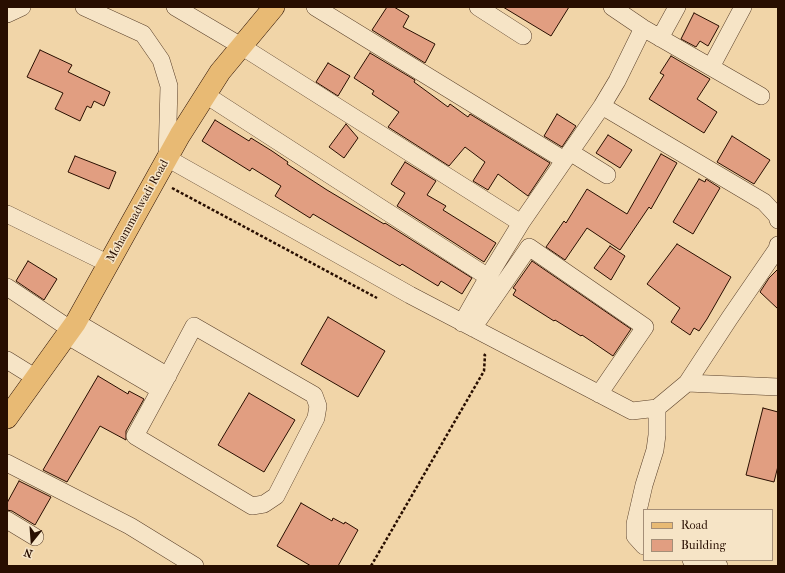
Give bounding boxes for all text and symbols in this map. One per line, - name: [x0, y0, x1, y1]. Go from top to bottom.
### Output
- street label: Mohammadwadi Road: [104, 157, 172, 265]
- legend: [643, 509, 773, 561]
- text: Road: [681, 518, 708, 532]
- north arrow: [12, 521, 52, 561]
- text: Building: [681, 538, 726, 552]
- text: N: [22, 546, 34, 560]

